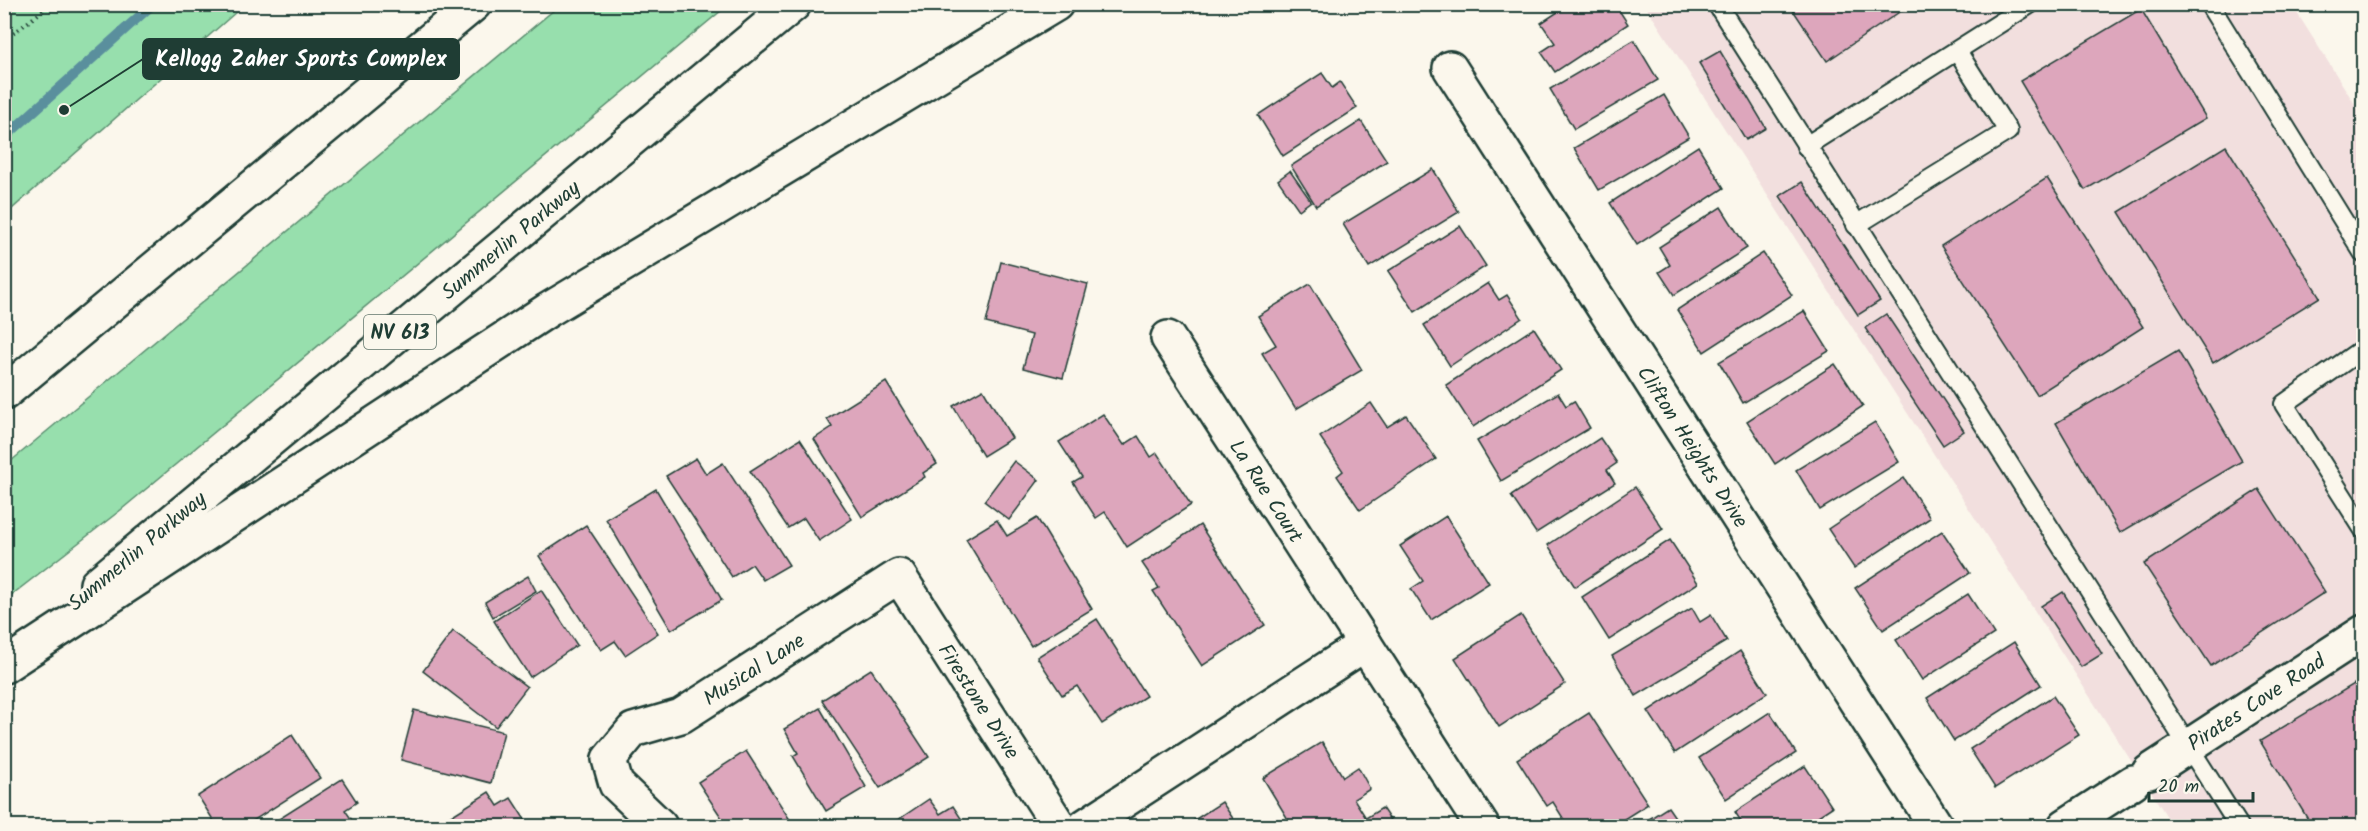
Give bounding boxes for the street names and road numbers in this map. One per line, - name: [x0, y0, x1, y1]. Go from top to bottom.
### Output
- street label: Summerlin Parkway: [435, 173, 589, 309]
- road number: NV 613: [364, 315, 436, 349]
- street label: Clifton Heights Drive: [1627, 360, 1756, 536]
- street label: La Rue Court: [1220, 434, 1311, 551]
- street label: Summerlin Parkway: [61, 484, 215, 620]
- street label: Musical Lane: [697, 625, 813, 716]
- street label: Firestone Drive: [928, 637, 1028, 767]
- street label: Pirates Cove Road: [2181, 646, 2333, 761]

